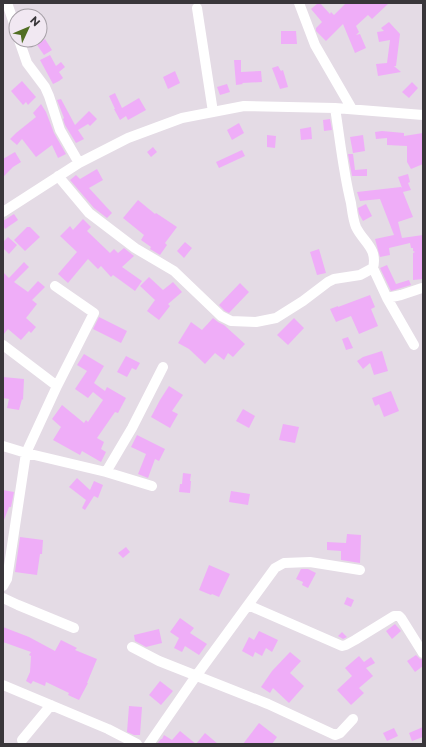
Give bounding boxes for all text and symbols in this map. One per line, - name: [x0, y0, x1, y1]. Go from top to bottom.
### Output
- north arrow: [8, 8, 48, 48]
- text: N: [27, 13, 43, 29]

